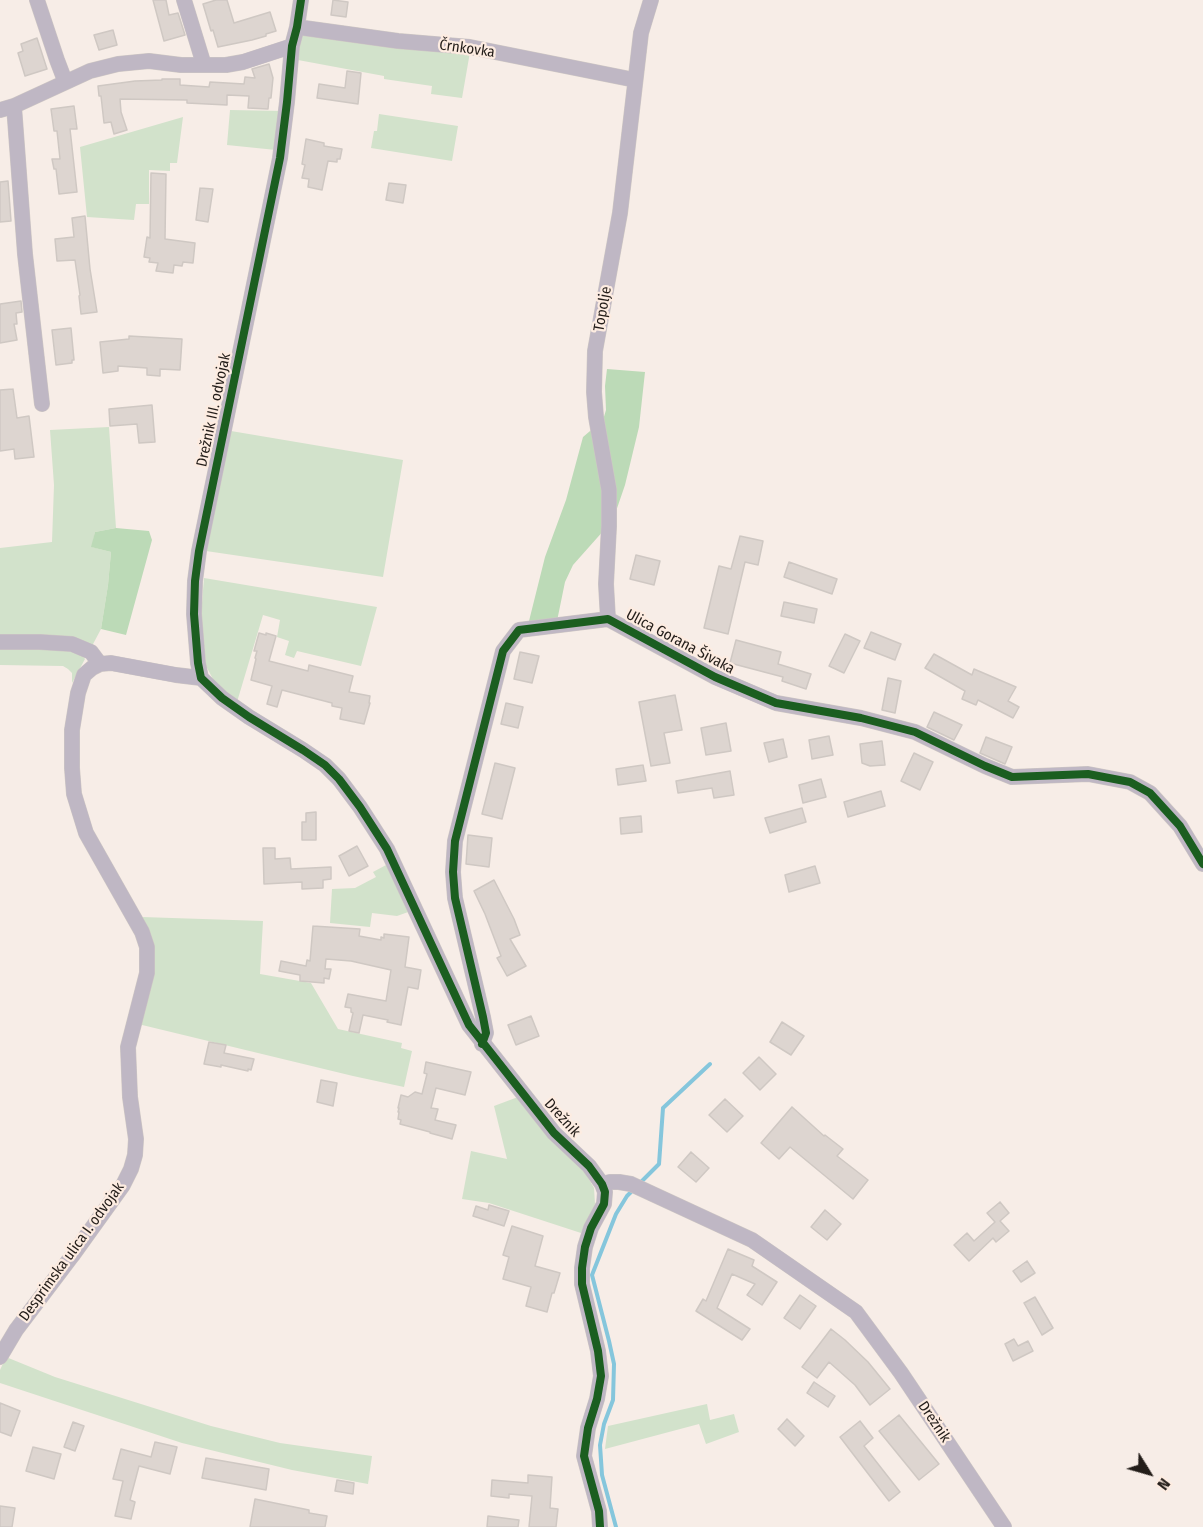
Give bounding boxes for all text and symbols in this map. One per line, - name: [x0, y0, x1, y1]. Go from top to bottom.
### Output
- street label: Črnkovka: [438, 36, 496, 62]
- street label: Topolje: [590, 285, 616, 333]
- street label: Drežnik III. odvojak: [193, 351, 235, 469]
- street label: Ulica Gorana Šivaka: [623, 606, 737, 678]
- street label: Drežnik: [540, 1095, 584, 1141]
- street label: Desprimska ulica I. odvojak: [16, 1179, 128, 1325]
- street label: Drežnik: [914, 1398, 954, 1446]
- north arrow: [1119, 1443, 1179, 1503]
- text: N: [1153, 1475, 1174, 1494]

